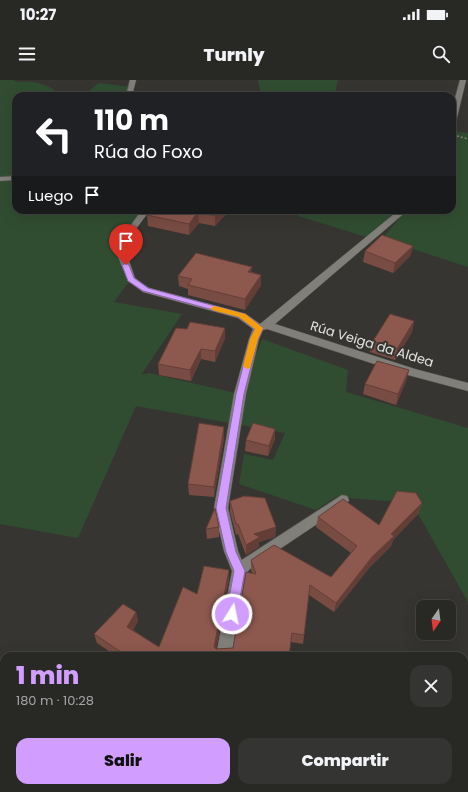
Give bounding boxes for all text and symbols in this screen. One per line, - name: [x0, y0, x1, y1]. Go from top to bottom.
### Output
- text: 10:27: [20, 4, 56, 25]
- text: Turnly: [204, 42, 264, 67]
- icon: menu: [16, 43, 38, 65]
- icon: search: [430, 43, 452, 65]
- text: 110 m: [94, 101, 169, 140]
- icon: left: [28, 108, 80, 160]
- text: Rúa do Foxo: [94, 139, 203, 164]
- icon: arrive: [81, 184, 103, 206]
- text: Luego: [28, 185, 73, 206]
- pin: [109, 224, 143, 265]
- icon: arrive: [115, 230, 137, 252]
- street label: Rúa Veiga da Aldea: [308, 316, 436, 372]
- position arrow: [211, 593, 253, 635]
- north arrow: [416, 600, 456, 640]
- map controls: [416, 600, 456, 640]
- text: 1 min: [16, 659, 79, 692]
- button: close: [410, 665, 452, 707]
- text: 180 m · 10:28: [16, 691, 94, 710]
- button: Salir: [16, 738, 230, 784]
- button: Compartir: [238, 738, 452, 784]

